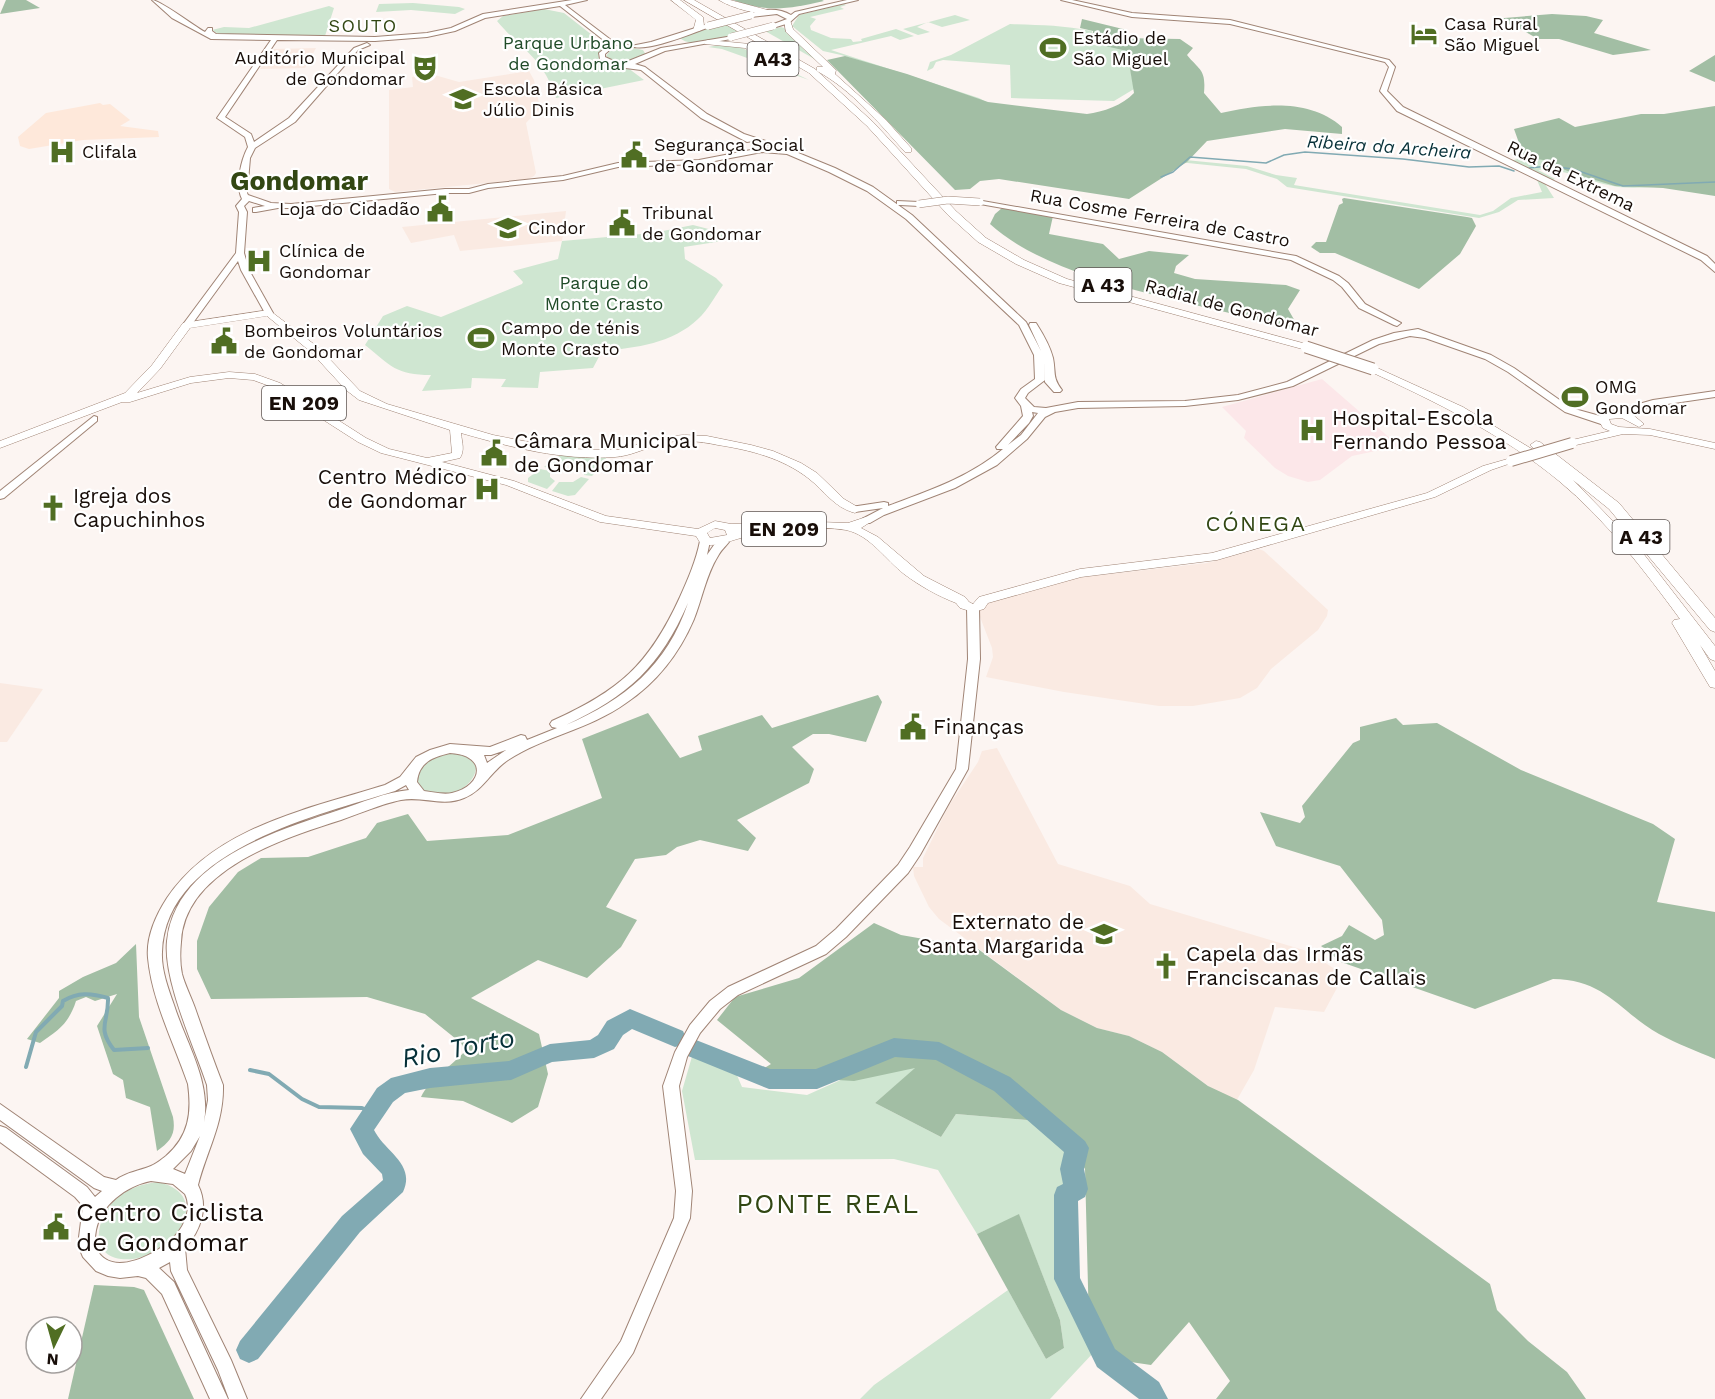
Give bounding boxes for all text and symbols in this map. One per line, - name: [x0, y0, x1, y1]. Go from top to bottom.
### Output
- place label: Casa Rural São Miguel: [1444, 13, 1540, 55]
- district label: SOUTO: [328, 15, 398, 36]
- hotel icon: Casa Rural São Miguel: [1409, 19, 1439, 49]
- place label: Estádio de São Miguel: [1073, 27, 1169, 69]
- park label: Parque Urbano de Gondomar: [503, 32, 633, 74]
- sports icon: Estádio de São Miguel: [1038, 33, 1068, 63]
- road number: A43: [748, 42, 798, 76]
- place label: Auditório Municipal de Gondomar: [235, 47, 405, 89]
- theatre icon: Auditório Municipal de Gondomar: [410, 53, 440, 83]
- place label: Escola Básica Júlio Dinis: [483, 78, 603, 120]
- school or university icon: Escola Básica Júlio Dinis: [448, 84, 478, 114]
- water label: Ribeira da Archeira: [1306, 130, 1472, 163]
- place label: Segurança Social de Gondomar: [654, 134, 804, 176]
- street label: Rua da Extrema: [1504, 136, 1638, 216]
- hospital icon: Clifala: [47, 137, 77, 167]
- public building icon: Segurança Social de Gondomar: [619, 140, 649, 170]
- place label: Clifala: [82, 141, 137, 162]
- district label: Gondomar: [230, 165, 368, 197]
- street label: Rua Cosme Ferreira de Castro: [1029, 184, 1292, 251]
- public building icon: Loja do Cidadão: [425, 194, 455, 224]
- place label: Loja do Cidadão: [279, 198, 420, 219]
- place label: Tribunal de Gondomar: [642, 202, 762, 244]
- public building icon: Tribunal de Gondomar: [607, 208, 637, 238]
- school or university icon: Cindor: [493, 213, 523, 243]
- place label: Cindor: [528, 217, 586, 238]
- place label: Clínica de Gondomar: [279, 240, 371, 282]
- hospital icon: Clínica de Gondomar: [244, 246, 274, 276]
- road number: A 43: [1074, 268, 1132, 302]
- park label: Parque do Monte Crasto: [545, 272, 663, 314]
- street label: Radial de Gondomar: [1143, 274, 1321, 341]
- place label: Campo de ténis Monte Crasto: [501, 317, 640, 359]
- place label: Bombeiros Voluntários de Gondomar: [244, 320, 442, 362]
- sports icon: Campo de ténis Monte Crasto: [466, 323, 496, 353]
- public building icon: Bombeiros Voluntários de Gondomar: [209, 326, 239, 356]
- place label: OMG Gondomar: [1595, 376, 1687, 418]
- sports icon: OMG Gondomar: [1560, 382, 1590, 412]
- road number: EN 209: [262, 386, 346, 420]
- place label: Hospital-Escola Fernando Pessoa: [1332, 405, 1507, 454]
- hospital icon: Hospital-Escola Fernando Pessoa: [1297, 415, 1327, 445]
- place label: Câmara Municipal de Gondomar: [514, 428, 698, 477]
- public building icon: Câmara Municipal de Gondomar: [479, 438, 509, 468]
- place label: Centro Médico de Gondomar: [318, 464, 467, 513]
- hospital icon: Centro Médico de Gondomar: [472, 474, 502, 504]
- place label: Igreja dos Capuchinhos: [73, 483, 205, 532]
- church icon: Igreja dos Capuchinhos: [38, 493, 68, 523]
- district label: CÓNEGA: [1206, 511, 1306, 536]
- road number: EN 209: [742, 512, 826, 546]
- road number: A 43: [1612, 520, 1670, 554]
- public building icon: Finanças: [898, 712, 928, 742]
- place label: Finanças: [933, 714, 1024, 739]
- place label: Externato de Santa Margarida: [919, 909, 1084, 958]
- school or university icon: Externato de Santa Margarida: [1089, 919, 1119, 949]
- place label: Capela das Irmãs Franciscanas de Callais: [1186, 941, 1426, 990]
- church icon: Capela das Irmãs Franciscanas de Callais: [1151, 951, 1181, 981]
- water label: Rio Torto: [399, 1021, 517, 1075]
- district label: PONTE REAL: [736, 1188, 920, 1220]
- place label: Centro Ciclista de Gondomar: [76, 1197, 264, 1257]
- public building icon: Centro Ciclista de Gondomar: [41, 1212, 71, 1242]
- north arrow: [24, 1315, 84, 1375]
- text: N: [46, 1349, 59, 1369]

